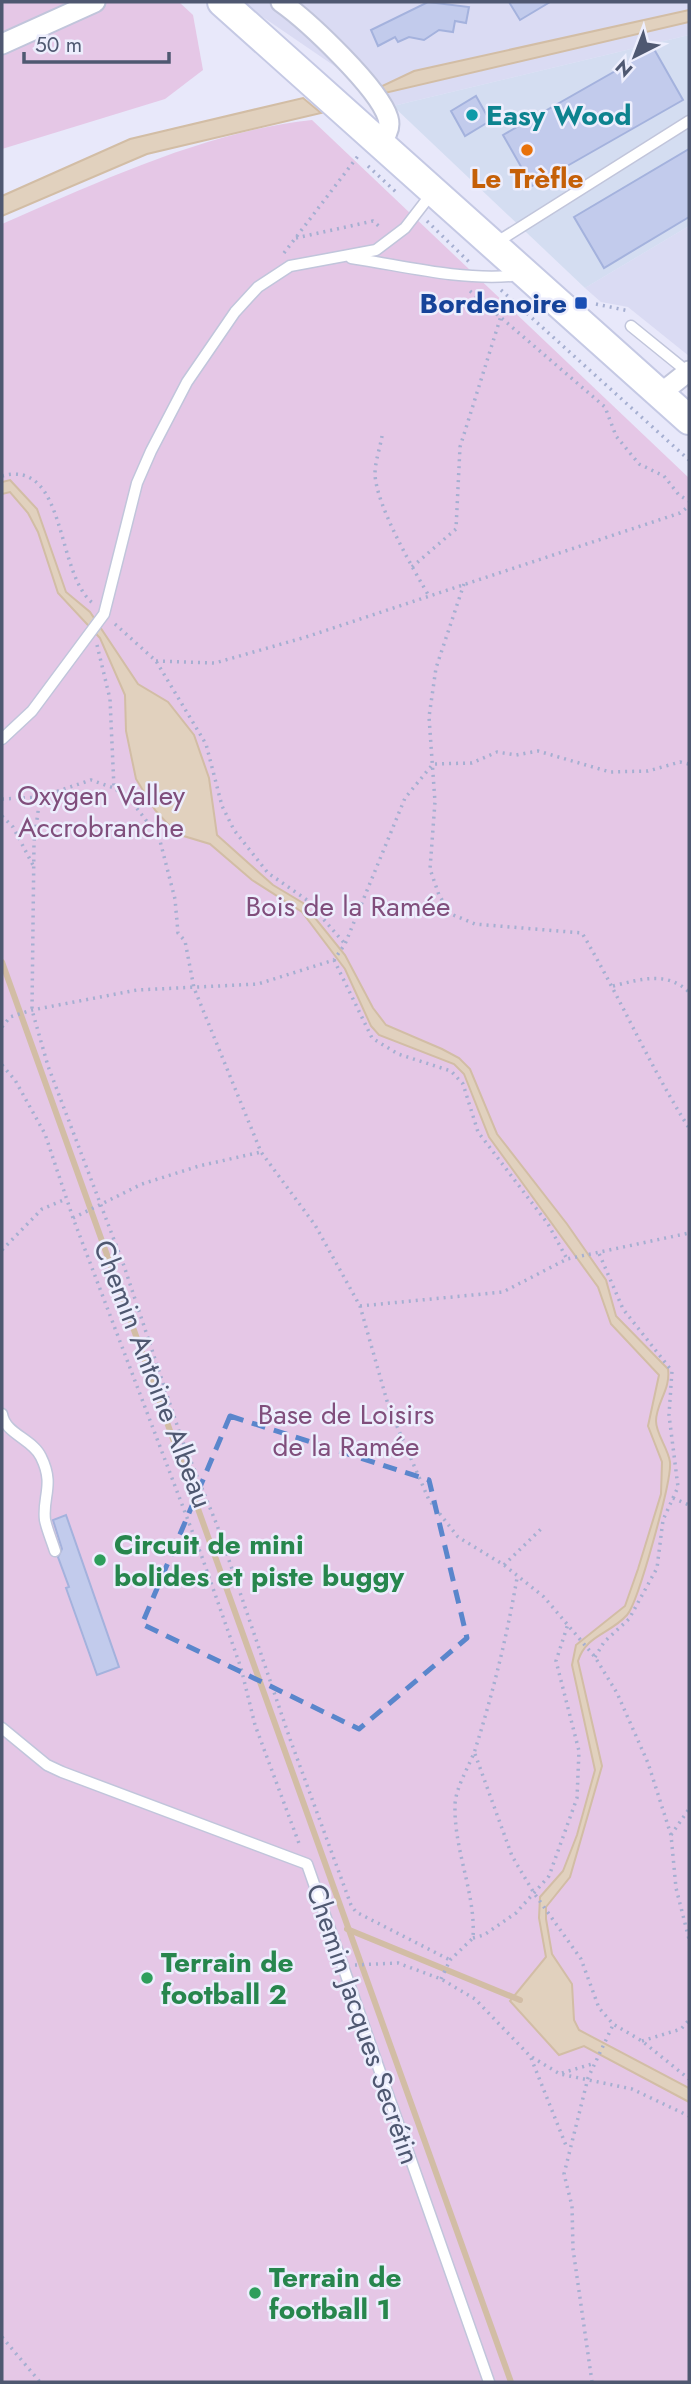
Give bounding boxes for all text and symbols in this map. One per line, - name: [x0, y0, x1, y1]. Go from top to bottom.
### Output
- scale bar: [24, 21, 170, 65]
- north arrow: [600, 21, 670, 91]
- text: 50 m: [35, 30, 82, 60]
- text: N: [609, 53, 639, 83]
- place label: Easy Wood: [486, 95, 632, 136]
- marker: Easy Wood: [464, 107, 480, 123]
- marker: Le Trèfle: [519, 142, 535, 158]
- place label: Le Trèfle: [470, 158, 584, 199]
- place label: Bordenoire: [420, 283, 567, 324]
- marker: Bordenoire: [573, 295, 589, 311]
- park label: Oxygen Valley Accrobranche: [17, 775, 186, 848]
- park label: Bois de la Ramée: [246, 886, 450, 927]
- street label: Chemin Antoine Albeau: [83, 1234, 223, 1514]
- park label: Base de Loisirs de la Ramée: [258, 1394, 434, 1467]
- place label: Circuit de mini bolides et piste buggy: [114, 1524, 405, 1597]
- marker: Circuit de mini bolides et piste buggy: [92, 1552, 108, 1568]
- street label: Chemin Jacques Secrétin: [296, 1878, 430, 2170]
- place label: Terrain de football 2: [161, 1942, 294, 2015]
- marker: Terrain de football 2: [139, 1970, 155, 1986]
- place label: Terrain de football 1: [269, 2257, 402, 2330]
- marker: Terrain de football 1: [247, 2285, 263, 2301]

